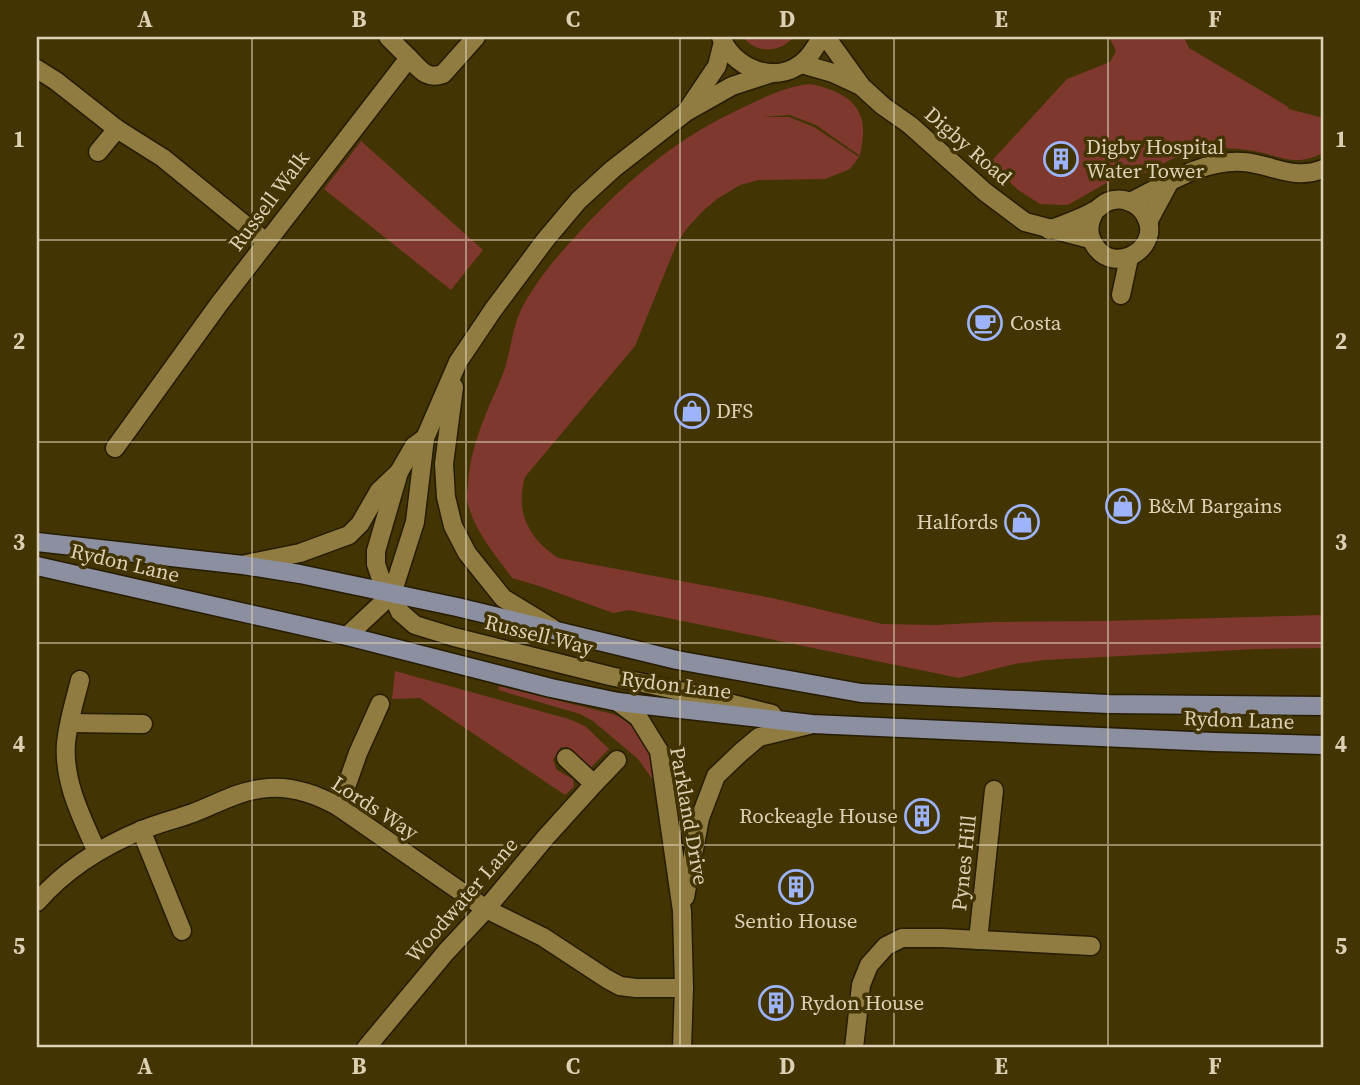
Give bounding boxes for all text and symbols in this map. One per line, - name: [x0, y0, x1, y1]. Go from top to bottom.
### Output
- text: A: [137, 3, 153, 35]
- text: B: [352, 3, 367, 35]
- text: C: [566, 3, 580, 35]
- text: D: [779, 3, 795, 35]
- text: E: [994, 3, 1008, 35]
- text: F: [1208, 3, 1222, 35]
- street label: Digby Road: [918, 100, 1018, 192]
- text: 1: [13, 123, 25, 155]
- text: 1: [1335, 123, 1347, 155]
- place label: Digby Hospital Water Tower: [1086, 132, 1224, 185]
- building icon: Digby Hospital Water Tower: [1042, 140, 1080, 178]
- street label: Russell Walk: [221, 144, 316, 257]
- cafe icon: Costa: [966, 304, 1004, 342]
- place label: Costa: [1010, 308, 1062, 337]
- text: 2: [13, 325, 25, 357]
- text: 2: [1335, 325, 1347, 357]
- shop icon: DFS: [673, 392, 711, 430]
- place label: DFS: [716, 396, 753, 425]
- shop icon: B&M Bargains: [1104, 487, 1142, 525]
- place label: B&M Bargains: [1148, 491, 1282, 520]
- shop icon: Halfords: [1003, 503, 1041, 541]
- place label: Halfords: [917, 507, 998, 536]
- text: 3: [13, 526, 25, 558]
- text: 3: [1335, 526, 1347, 558]
- street label: Rydon Lane: [68, 536, 183, 589]
- street label: Russell Way: [482, 607, 597, 662]
- street label: Rydon Lane: [619, 663, 733, 706]
- street label: Rydon Lane: [1183, 703, 1295, 736]
- text: 4: [13, 728, 25, 760]
- text: 4: [1335, 728, 1347, 760]
- street label: Parkland Drive: [663, 745, 716, 887]
- street label: Lords Way: [326, 769, 424, 847]
- building icon: Rockeagle House: [903, 797, 941, 835]
- place label: Rockeagle House: [739, 801, 898, 830]
- street label: Pynes Hill: [944, 814, 983, 912]
- street label: Woodwater Lane: [399, 831, 524, 969]
- building icon: Sentio House: [777, 868, 815, 906]
- place label: Sentio House: [734, 906, 858, 935]
- text: 5: [13, 930, 25, 962]
- text: 5: [1335, 930, 1347, 962]
- building icon: Rydon House: [757, 984, 795, 1022]
- place label: Rydon House: [800, 988, 924, 1017]
- text: A: [137, 1050, 153, 1082]
- text: B: [352, 1050, 367, 1082]
- text: C: [566, 1050, 580, 1082]
- text: D: [779, 1050, 795, 1082]
- text: E: [994, 1050, 1008, 1082]
- text: F: [1208, 1050, 1222, 1082]

